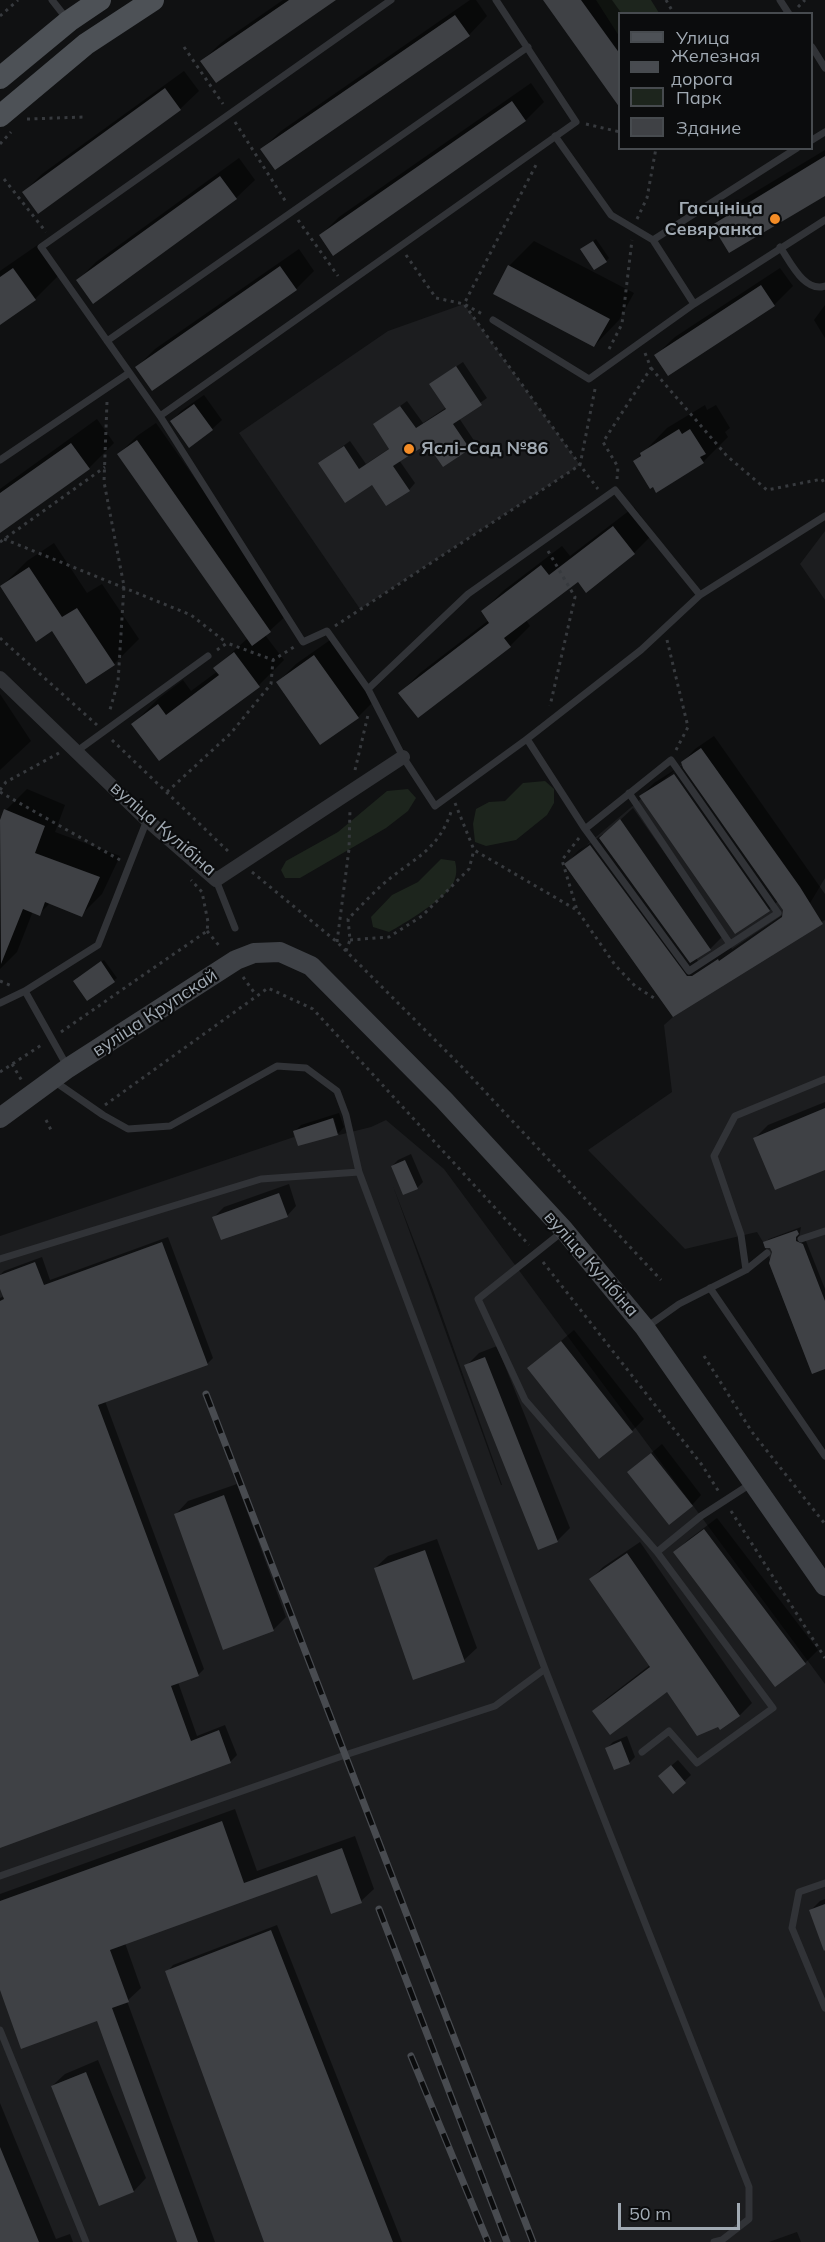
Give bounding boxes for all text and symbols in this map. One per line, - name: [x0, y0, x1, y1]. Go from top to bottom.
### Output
- legend: [618, 12, 813, 150]
- text: Улица: [676, 26, 730, 49]
- text: Железная дорога: [671, 44, 760, 90]
- text: Парк: [676, 86, 721, 109]
- text: Здание: [676, 116, 741, 139]
- place label: Гасцініца Севяранка: [664, 198, 763, 240]
- marker: Гасцініца Севяранка: [768, 212, 782, 226]
- place label: Яслі-Сад №86: [421, 438, 548, 460]
- marker: Яслі-Сад №86: [402, 442, 416, 456]
- street label: вуліца Кулібіна: [106, 777, 220, 881]
- street label: вуліца Крупскай: [89, 965, 221, 1061]
- street label: вуліца Кулібіна: [539, 1207, 643, 1321]
- scale bar: [621, 2191, 742, 2229]
- text: 50 m: [629, 2202, 671, 2225]

